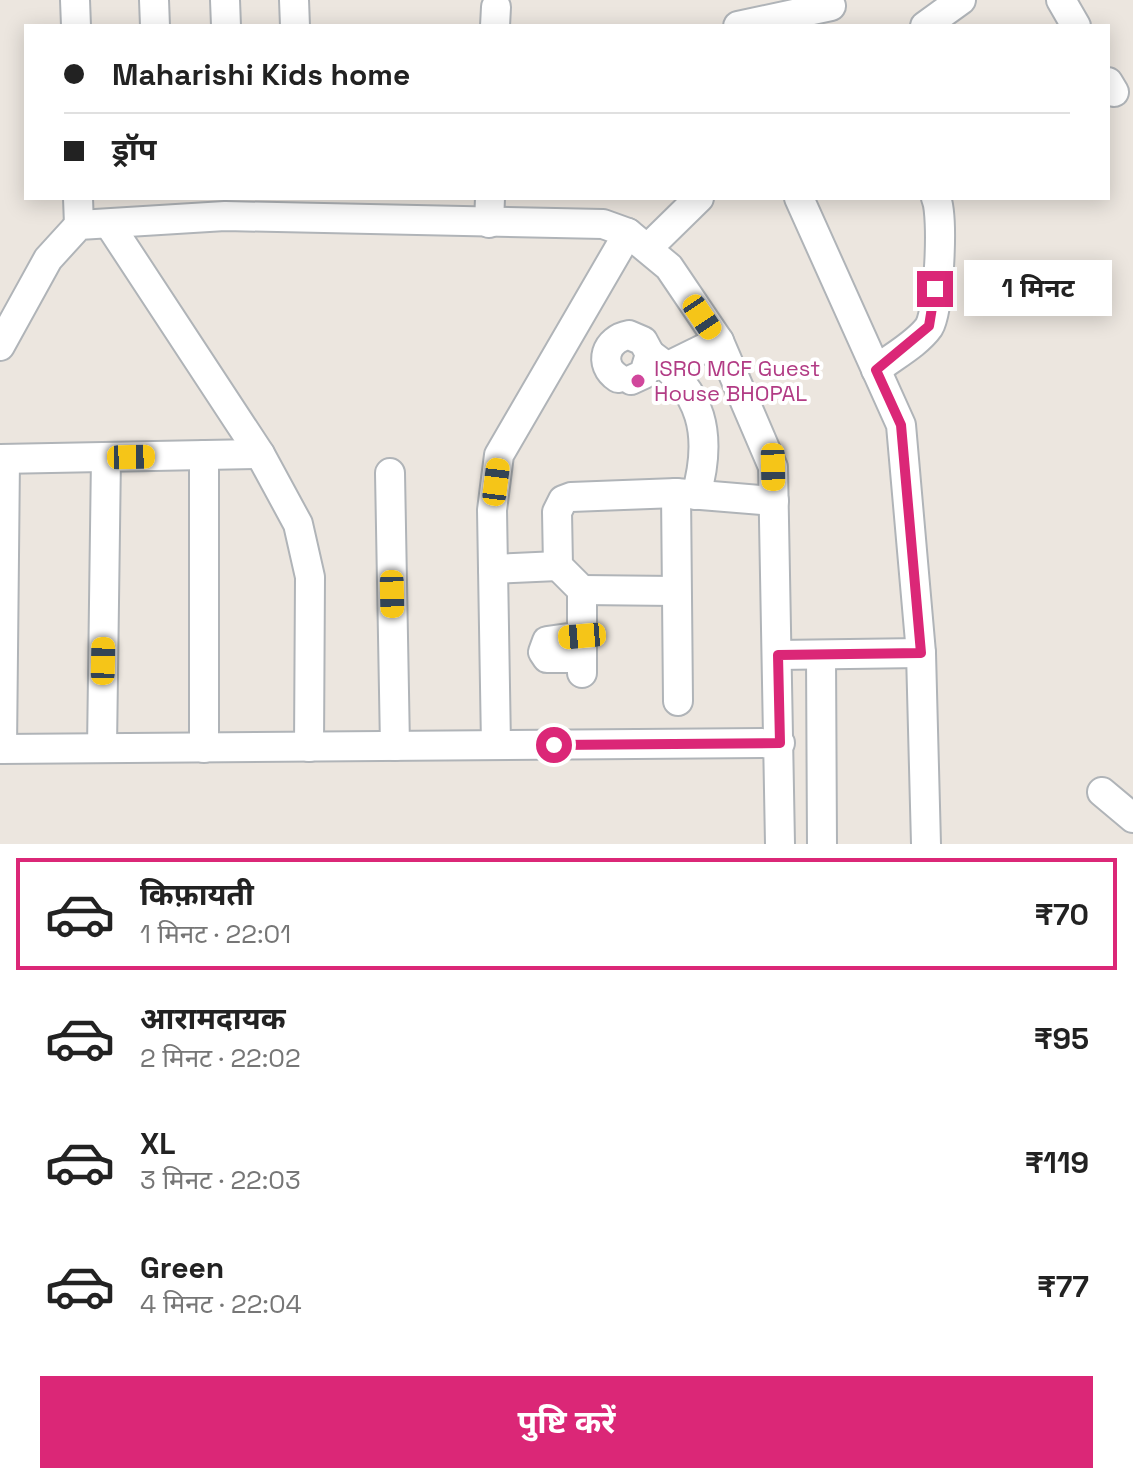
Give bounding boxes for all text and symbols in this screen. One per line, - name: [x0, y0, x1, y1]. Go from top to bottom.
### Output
- text: Maharishi Kids home: [112, 55, 410, 94]
- text: ड्रॉप: [112, 130, 156, 169]
- callout: 1 मिनट: [963, 261, 1111, 317]
- route end: [917, 271, 953, 307]
- text: 1 मिनट: [1002, 271, 1074, 305]
- car: [679, 290, 725, 344]
- place label: ISRO MCF Guest House BHOPAL: [654, 354, 820, 407]
- marker: ISRO MCF Guest House BHOPAL: [629, 372, 647, 390]
- car: [761, 443, 785, 491]
- car: [107, 445, 155, 469]
- car: [481, 457, 511, 507]
- car: [380, 570, 404, 618]
- car: [557, 622, 607, 650]
- car: [91, 637, 115, 685]
- route start: [536, 727, 572, 763]
- text: किफ़ायती: [140, 875, 254, 914]
- icon: car: [44, 878, 116, 950]
- text: ₹70: [1034, 895, 1089, 934]
- text: 1 मिनट · 22:01: [140, 917, 291, 951]
- text: आरामदायक: [140, 999, 286, 1038]
- icon: car: [44, 1002, 116, 1074]
- text: ₹95: [1034, 1019, 1089, 1058]
- text: 2 मिनट · 22:02: [140, 1041, 301, 1075]
- text: XL: [140, 1124, 176, 1163]
- icon: car: [44, 1126, 116, 1198]
- text: ₹119: [1025, 1143, 1089, 1182]
- text: 3 मिनट · 22:03: [140, 1163, 301, 1197]
- text: Green: [140, 1248, 224, 1287]
- icon: car: [44, 1250, 116, 1322]
- text: ₹77: [1037, 1267, 1089, 1306]
- text: 4 मिनट · 22:04: [140, 1287, 302, 1321]
- button: पुष्टि करें: [40, 1376, 1093, 1468]

